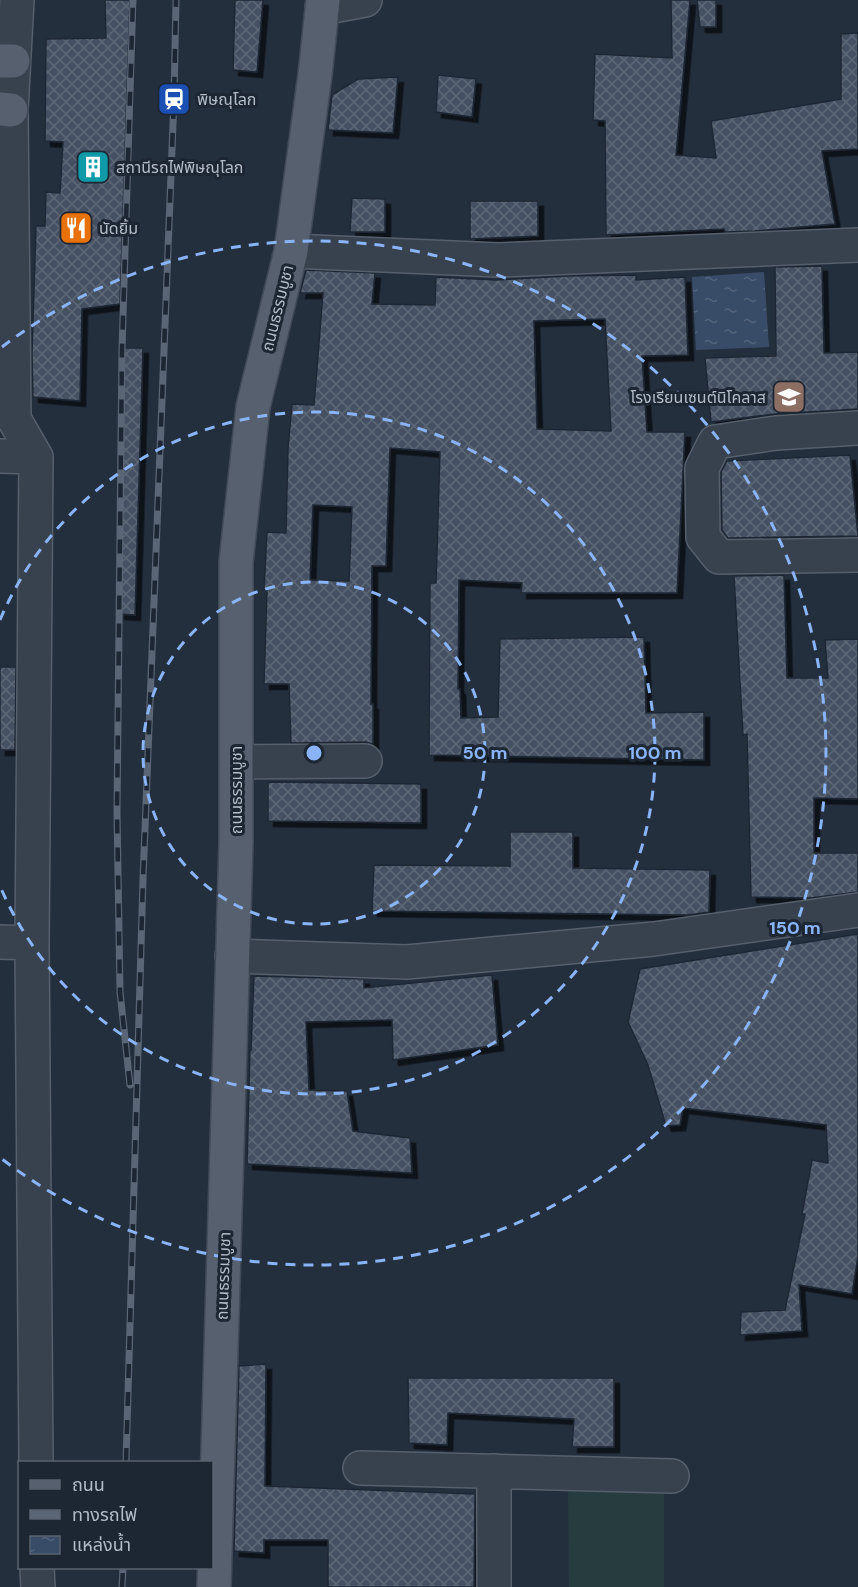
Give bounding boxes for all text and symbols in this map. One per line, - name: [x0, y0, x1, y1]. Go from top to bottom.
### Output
- station icon: พิษณุโลก: [156, 81, 192, 117]
- place label: พิษณุโลก: [197, 89, 256, 110]
- building icon: สถานีรถไฟพิษณุโลก: [75, 149, 111, 185]
- place label: สถานีรถไฟพิษณุโลก: [116, 157, 243, 178]
- restaurant icon: นัดยิ้ม: [58, 210, 94, 246]
- place label: นัดยิ้ม: [99, 218, 138, 239]
- street label: ถนนธรรมบูชา: [257, 263, 298, 354]
- school or university icon: โรงเรียนเซนต์นิโคลาส: [771, 379, 807, 415]
- place label: โรงเรียนเซนต์นิโคลาส: [631, 387, 766, 408]
- text: 50 m: [462, 741, 508, 765]
- text: 100 m: [628, 741, 682, 765]
- centre of rings: [304, 743, 324, 763]
- street label: ถนนธรรมบูชา: [226, 746, 247, 834]
- text: 150 m: [769, 916, 821, 940]
- street label: ถนนธรรมบูชา: [211, 1231, 236, 1321]
- legend: [18, 1461, 213, 1569]
- text: ถนน: [72, 1473, 105, 1497]
- text: ทางรถไฟ: [72, 1503, 137, 1527]
- text: แหล่งน้ำ: [72, 1532, 131, 1557]

